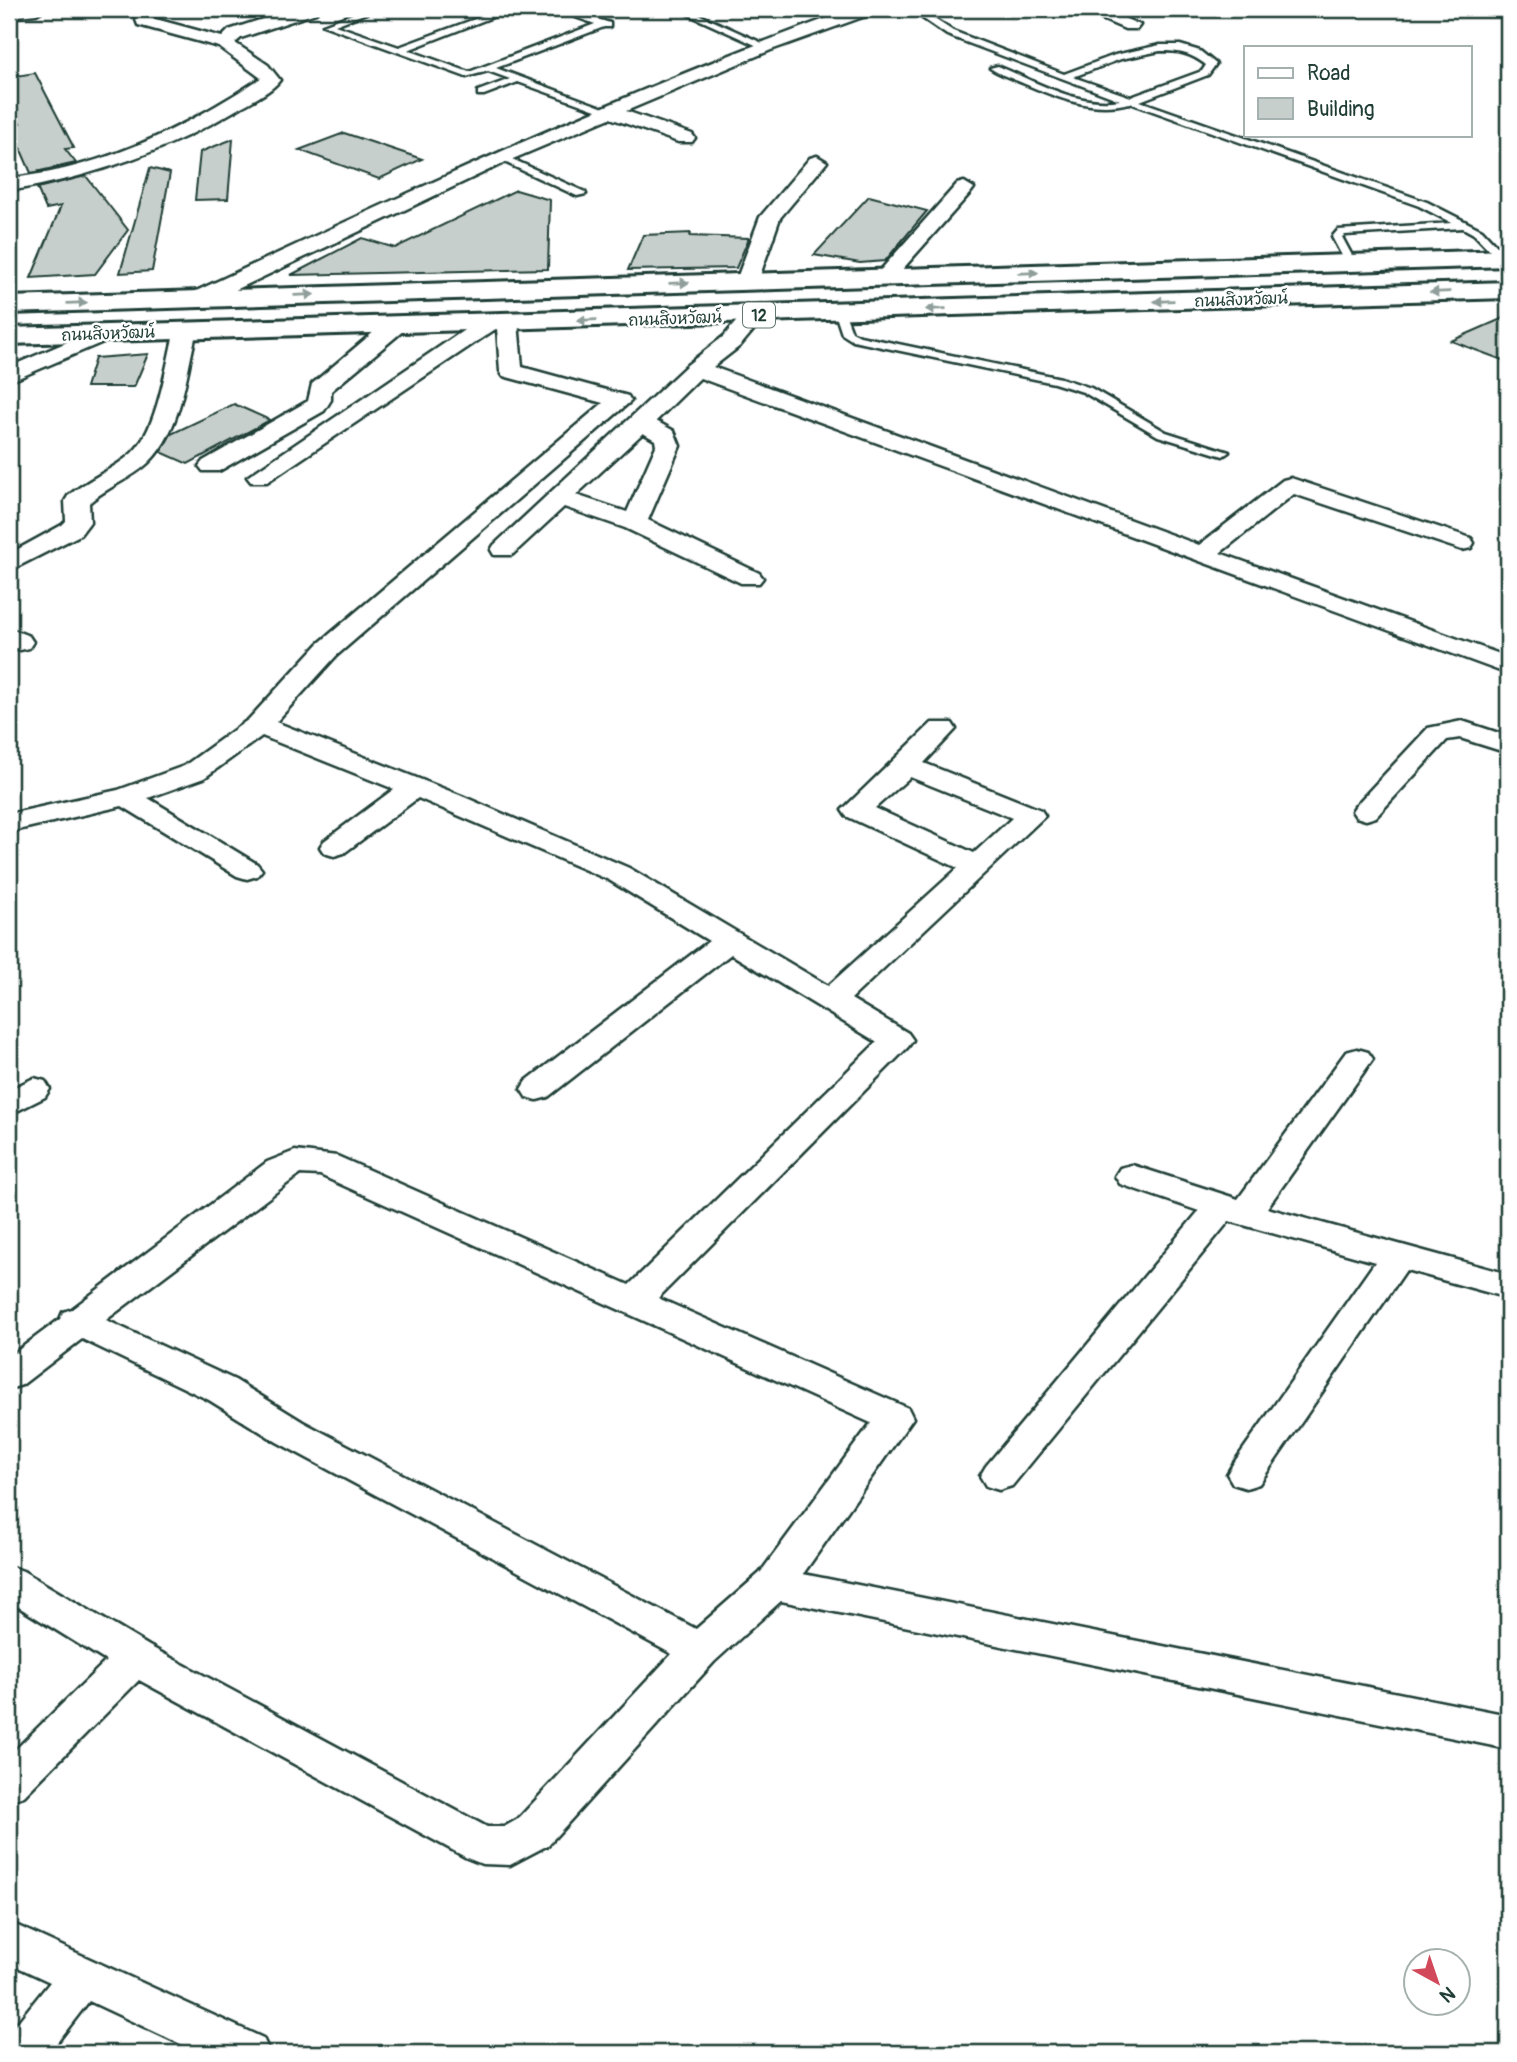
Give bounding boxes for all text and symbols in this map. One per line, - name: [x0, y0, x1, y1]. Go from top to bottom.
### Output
- legend: [1244, 46, 1472, 136]
- text: Road: [1307, 60, 1351, 87]
- text: Building: [1307, 96, 1374, 123]
- one-way arrow: [1018, 267, 1040, 278]
- one-way arrow: [668, 278, 690, 289]
- street label: ถนนสิงหวัฒน์: [1194, 286, 1289, 312]
- one-way arrow: [1429, 286, 1451, 297]
- one-way arrow: [294, 289, 316, 301]
- one-way arrow: [1152, 296, 1174, 307]
- one-way arrow: [66, 297, 88, 308]
- road number: 12: [743, 302, 775, 328]
- one-way arrow: [925, 304, 947, 315]
- street label: ถนนสิงหวัฒน์: [628, 305, 723, 331]
- one-way arrow: [575, 315, 597, 326]
- street label: ถนนสิงหวัฒน์: [61, 320, 156, 346]
- north arrow: [1402, 1946, 1472, 2016]
- text: N: [1435, 1981, 1460, 2008]

